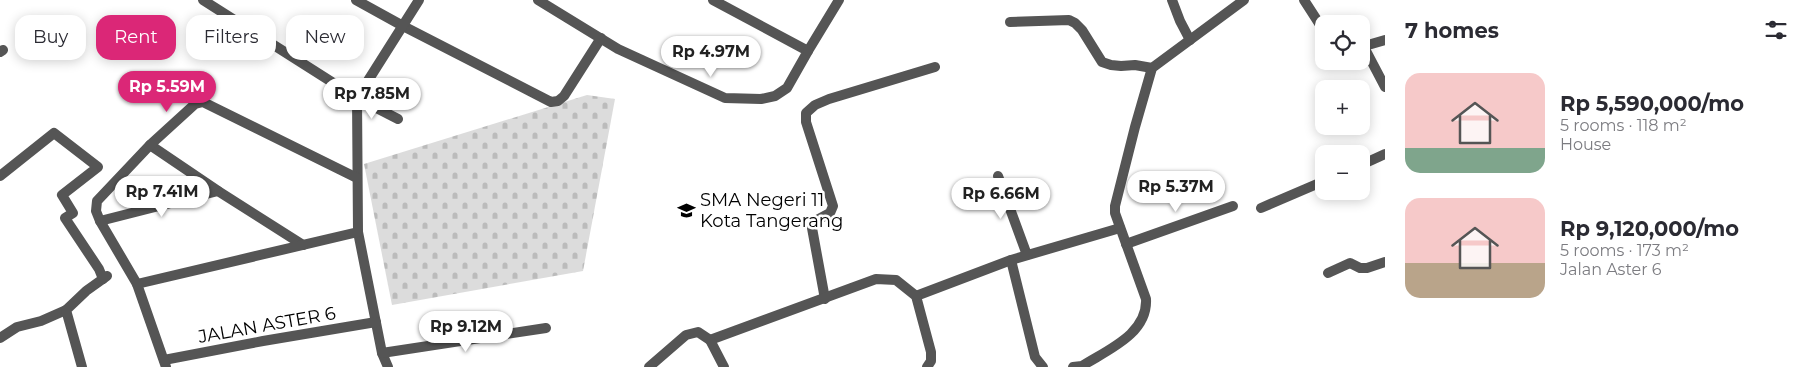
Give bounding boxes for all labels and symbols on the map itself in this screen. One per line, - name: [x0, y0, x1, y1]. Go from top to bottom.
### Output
- pin: Rp 4.97M: [659, 36, 763, 78]
- pin: Rp 5.59M: [115, 70, 219, 113]
- pin: Rp 7.85M: [320, 78, 424, 120]
- pin: Rp 5.37M: [1124, 170, 1228, 213]
- pin: Rp 7.41M: [110, 176, 214, 218]
- pin: Rp 6.66M: [949, 178, 1053, 220]
- place label: SMA Negeri 11 Kota Tangerang: [700, 189, 843, 232]
- school or university icon: SMA Negeri 11 Kota Tangerang: [676, 200, 696, 220]
- street label: JALAN ASTER 6: [195, 302, 338, 348]
- pin: Rp 9.12M: [414, 310, 518, 353]

